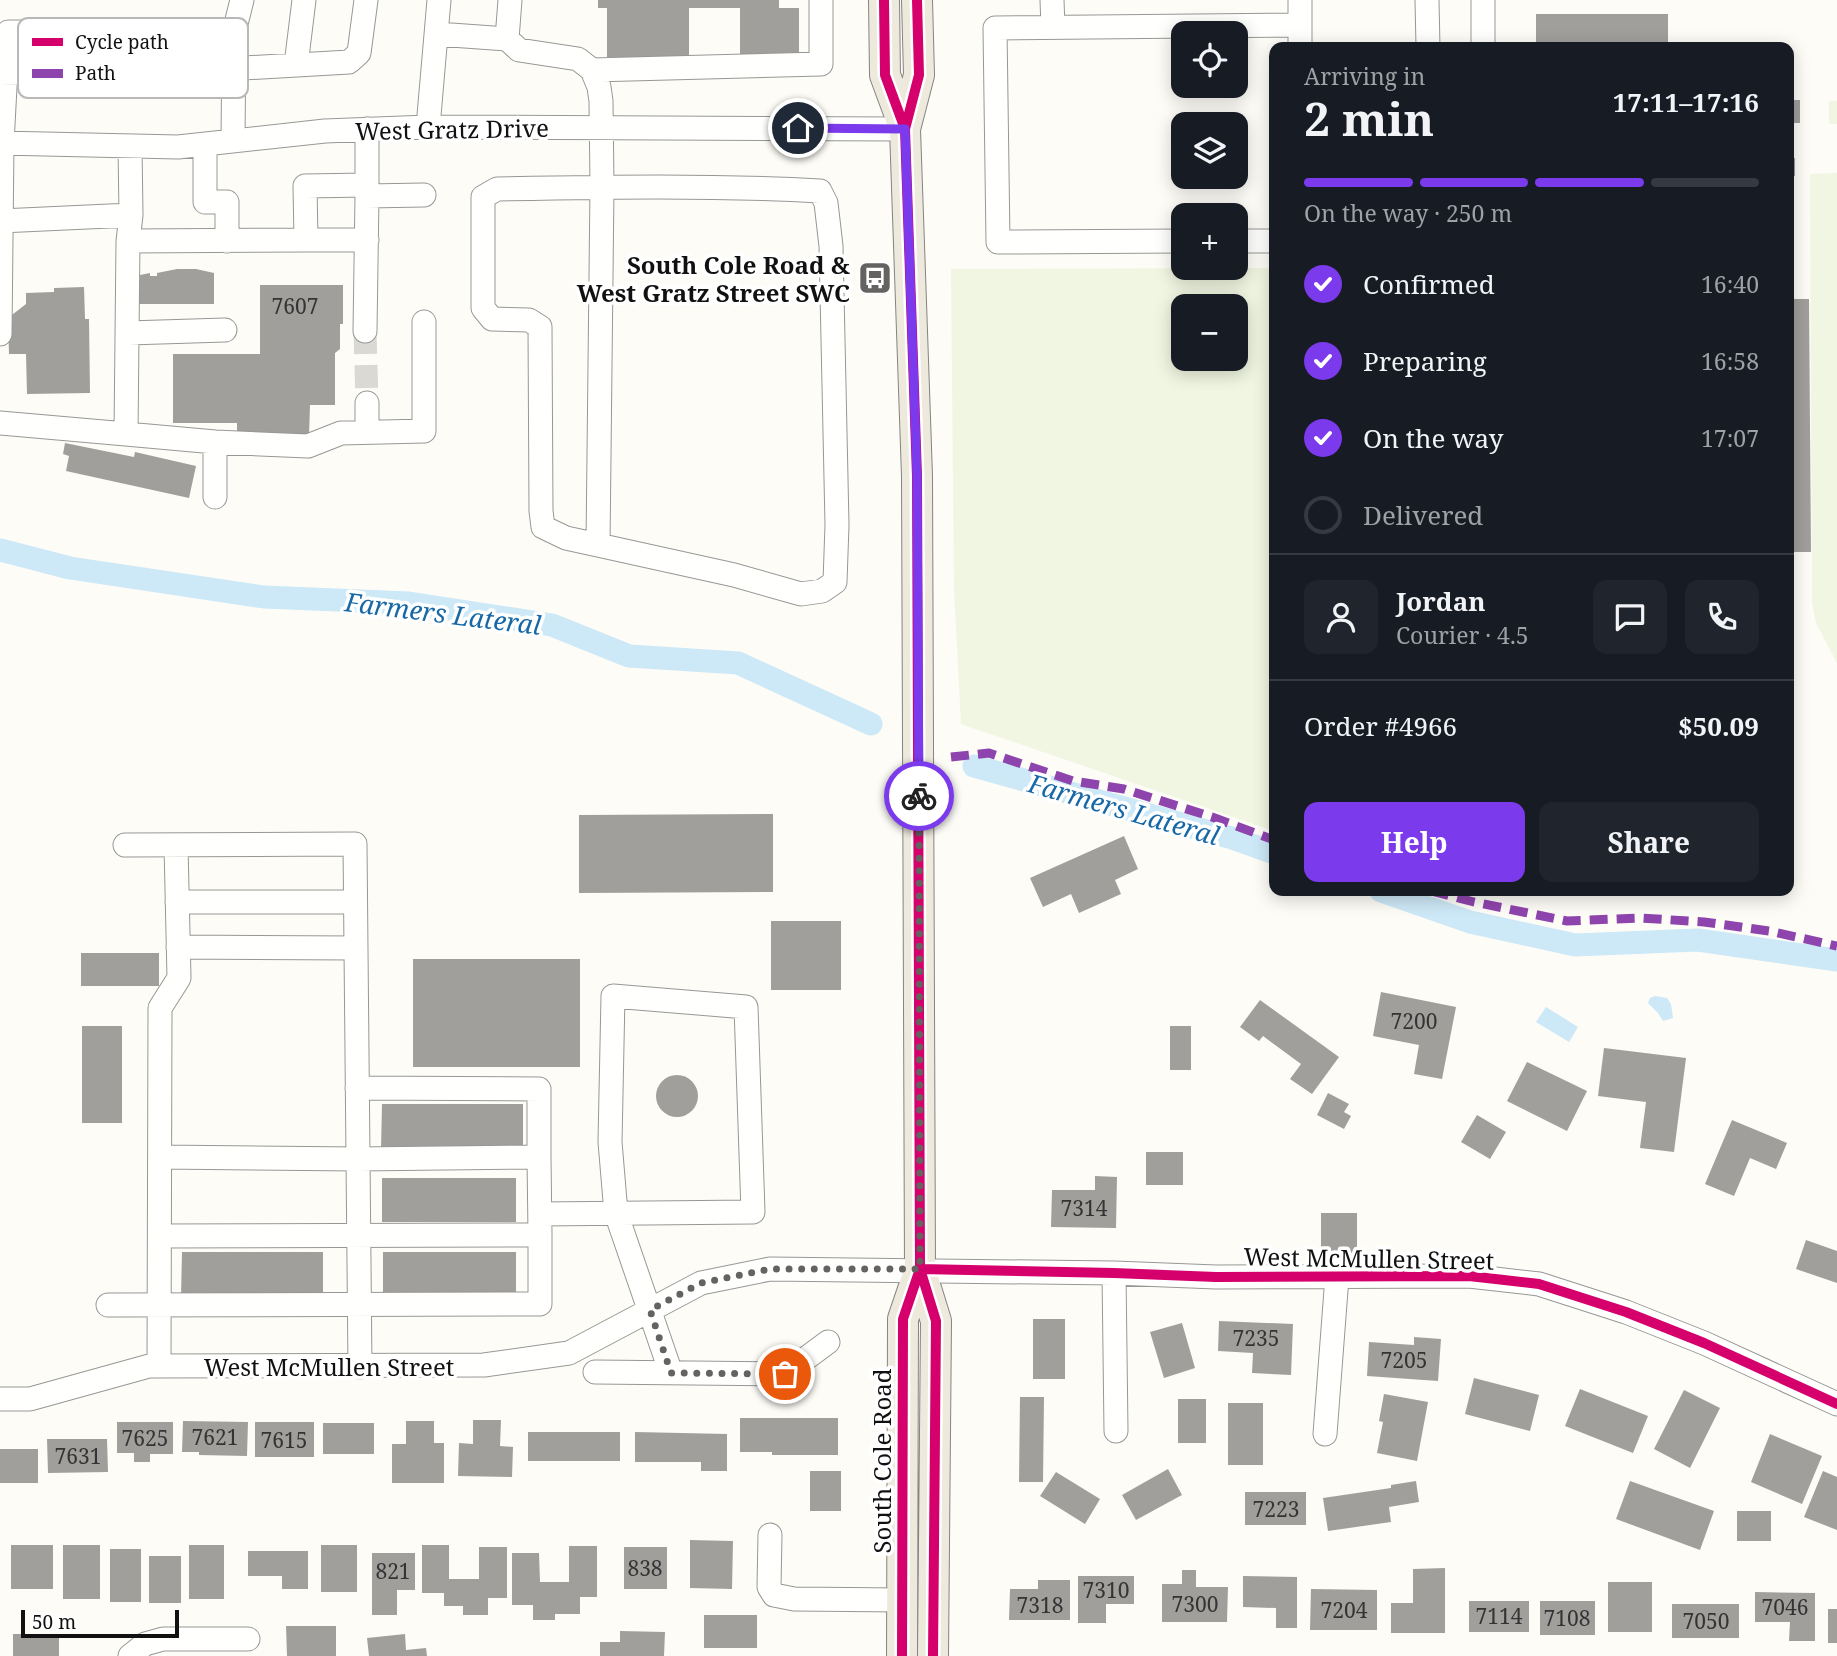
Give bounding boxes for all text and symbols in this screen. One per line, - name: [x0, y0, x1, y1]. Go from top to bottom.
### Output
- legend: [18, 18, 248, 98]
- map controls: [1171, 21, 1248, 371]
- button: locate: [1171, 21, 1248, 98]
- text: Cycle path: [75, 29, 169, 55]
- text: Path: [75, 60, 116, 86]
- text: Arriving in: [1304, 60, 1425, 92]
- text: 17:11–17:16: [1613, 84, 1759, 120]
- text: 2 min: [1304, 87, 1434, 149]
- pin: [768, 98, 828, 158]
- icon: home: [779, 109, 817, 147]
- street label: West Gratz Drive: [355, 111, 549, 147]
- button: layers: [1171, 112, 1248, 189]
- text: On the way · 250 m: [1304, 197, 1512, 229]
- button: +: [1171, 203, 1248, 280]
- place label: South Cole Road & West Gratz Street SWC: [577, 248, 850, 309]
- bus stop icon: South Cole Road & West Gratz Street SWC: [856, 259, 894, 297]
- icon: check: [1304, 265, 1342, 303]
- text: Confirmed: [1363, 266, 1495, 302]
- text: 16:40: [1701, 268, 1759, 300]
- house number: 7607: [272, 292, 318, 320]
- button: −: [1171, 294, 1248, 371]
- icon: check: [1304, 342, 1342, 380]
- text: Preparing: [1363, 343, 1487, 379]
- text: 16:58: [1701, 345, 1759, 377]
- icon: check: [1304, 419, 1342, 457]
- text: On the way: [1363, 420, 1503, 456]
- text: 17:07: [1701, 422, 1759, 454]
- text: Delivered: [1363, 497, 1483, 533]
- button: person: [1304, 580, 1378, 654]
- button: chat: [1593, 580, 1667, 654]
- button: phone: [1685, 580, 1759, 654]
- water label: Farmers Lateral: [342, 583, 543, 643]
- text: Jordan: [1396, 583, 1486, 619]
- text: Courier · 4.5: [1396, 619, 1529, 651]
- text: Order #4966: [1304, 708, 1457, 744]
- text: $50.09: [1678, 708, 1759, 744]
- courier: [884, 761, 954, 831]
- water label: Farmers Lateral: [1023, 764, 1224, 853]
- icon: bike: [900, 777, 938, 815]
- button: Help: [1304, 802, 1525, 882]
- button: Share: [1539, 802, 1759, 882]
- house number: 7200: [1391, 1007, 1437, 1035]
- house number: 7314: [1061, 1194, 1108, 1222]
- street label: West McMullen Street: [1243, 1239, 1495, 1277]
- house number: 7235: [1233, 1324, 1279, 1352]
- pin: [755, 1344, 815, 1404]
- house number: 7205: [1381, 1346, 1427, 1374]
- street label: West McMullen Street: [204, 1350, 454, 1383]
- icon: bag: [766, 1355, 804, 1393]
- street label: South Cole Road: [865, 1368, 898, 1554]
- house number: 7621: [192, 1423, 238, 1451]
- house number: 7625: [122, 1424, 168, 1452]
- house number: 7615: [261, 1426, 307, 1454]
- house number: 7631: [55, 1442, 101, 1470]
- house number: 7223: [1253, 1495, 1299, 1523]
- house number: 838: [627, 1554, 663, 1582]
- house number: 821: [375, 1557, 411, 1585]
- house number: 7310: [1083, 1576, 1129, 1604]
- house number: 7300: [1172, 1590, 1218, 1618]
- house number: 7318: [1017, 1591, 1063, 1619]
- house number: 7046: [1762, 1593, 1808, 1621]
- house number: 7204: [1321, 1596, 1368, 1624]
- house number: 7114: [1476, 1602, 1523, 1630]
- house number: 7108: [1544, 1604, 1590, 1632]
- scale bar: [21, 1607, 178, 1639]
- house number: 7050: [1683, 1607, 1729, 1635]
- text: 50 m: [32, 1609, 76, 1635]

